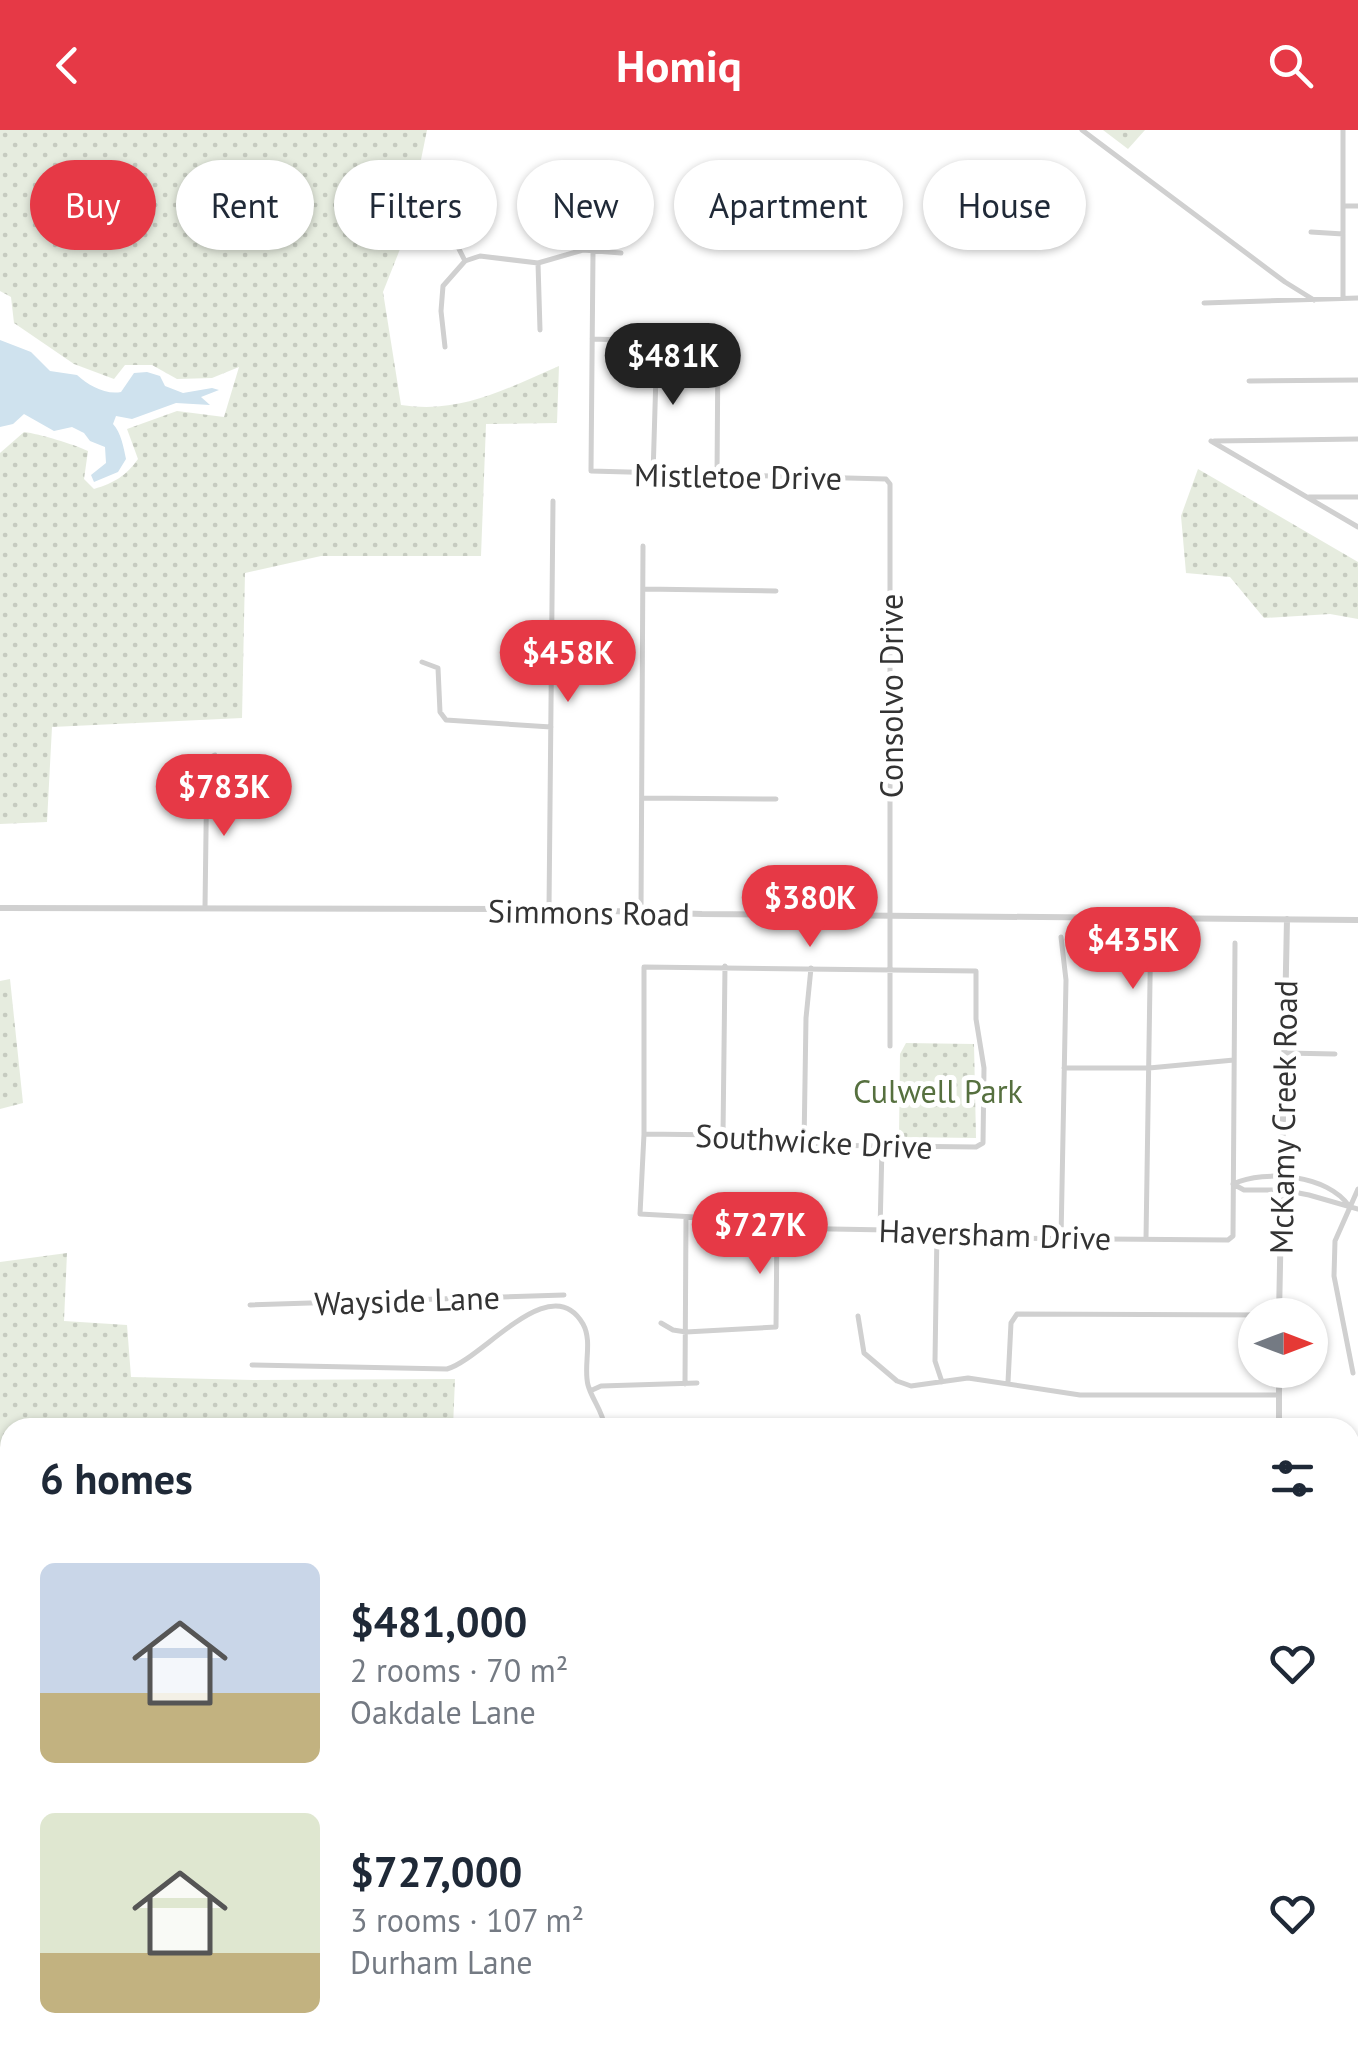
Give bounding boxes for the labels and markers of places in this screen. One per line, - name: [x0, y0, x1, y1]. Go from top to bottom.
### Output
- pin: $481K: [603, 323, 743, 408]
- pin: $458K: [498, 620, 638, 705]
- pin: $783K: [154, 754, 294, 839]
- pin: $380K: [740, 865, 880, 950]
- pin: $435K: [1063, 907, 1203, 992]
- pin: $727K: [690, 1192, 830, 1277]

